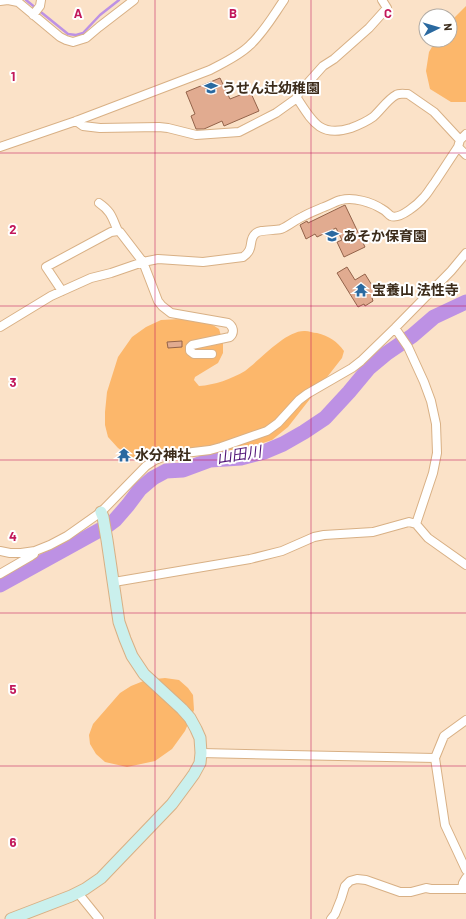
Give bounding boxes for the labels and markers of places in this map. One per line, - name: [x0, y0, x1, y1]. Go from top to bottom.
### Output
- place label: うせん辻幼稚園: [222, 79, 320, 96]
- school or university icon: うせん辻幼稚園: [203, 80, 219, 96]
- place label: あそか保育園: [343, 227, 427, 244]
- school or university icon: あそか保育園: [324, 228, 340, 244]
- place label: 宝養山 法性寺: [372, 281, 459, 298]
- temple icon: 宝養山 法性寺: [353, 282, 369, 298]
- place label: 水分神社: [135, 446, 191, 463]
- temple icon: 水分神社: [116, 447, 132, 463]

